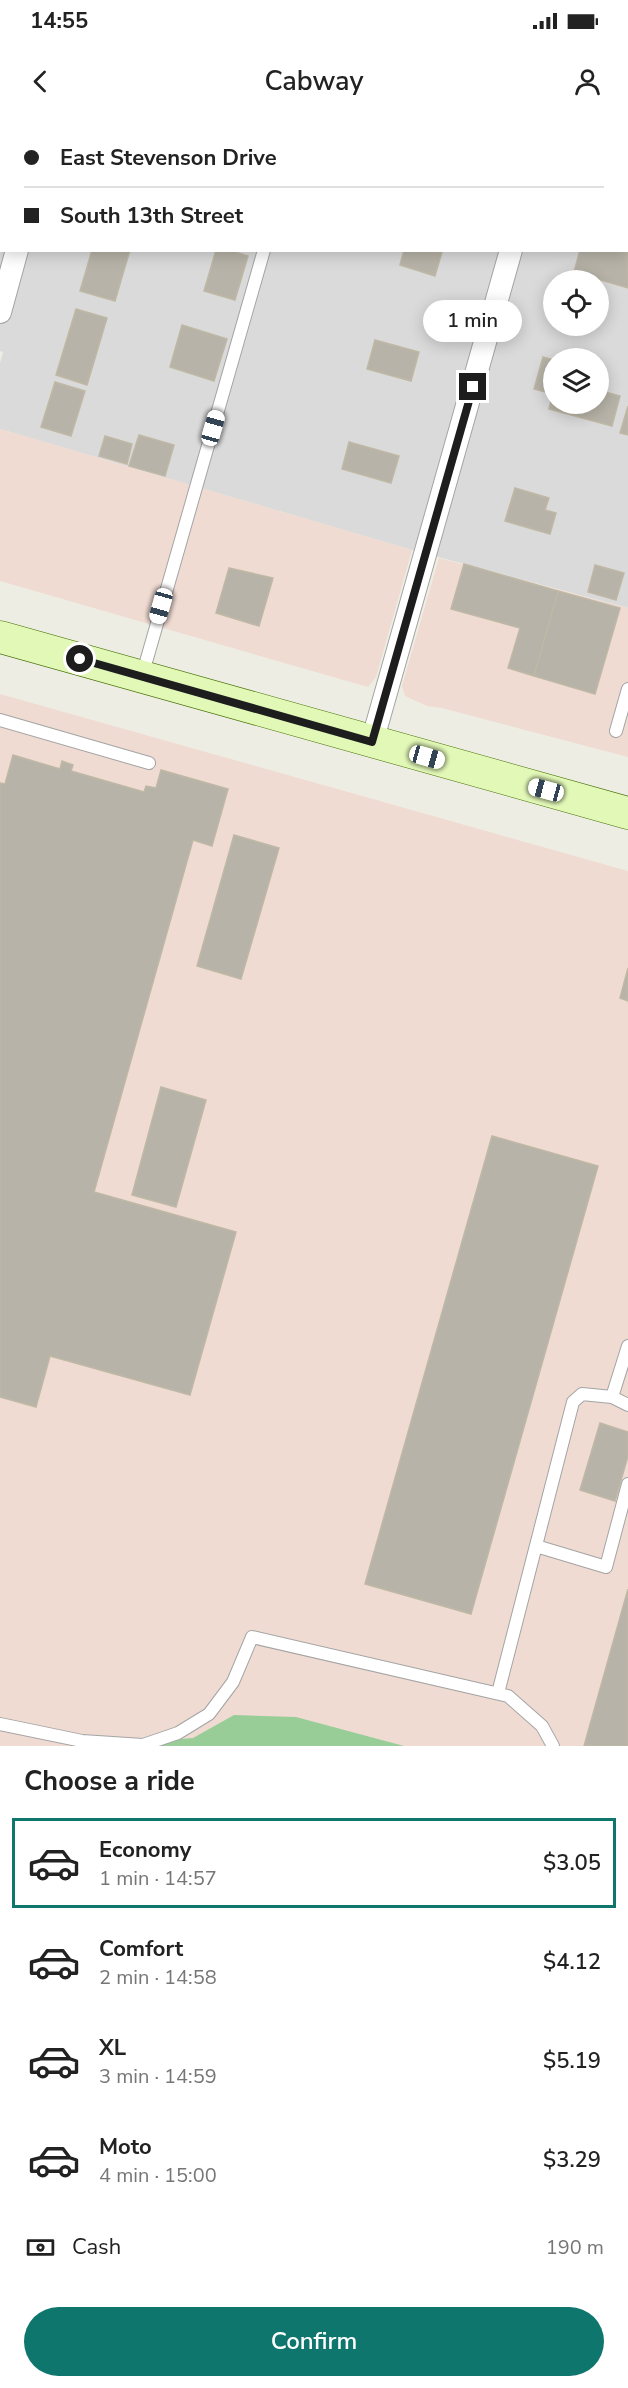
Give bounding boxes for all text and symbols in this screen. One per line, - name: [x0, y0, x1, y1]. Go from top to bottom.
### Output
- text: 14:55: [30, 6, 88, 36]
- text: Cabway: [265, 63, 364, 100]
- icon: back: [24, 65, 57, 98]
- icon: person: [571, 65, 604, 98]
- text: East Stevenson Drive: [60, 143, 277, 173]
- text: South 13th Street: [60, 201, 243, 231]
- map controls: [543, 270, 609, 414]
- button: locate: [543, 270, 609, 336]
- callout: 1 min: [424, 300, 522, 342]
- text: 1 min: [447, 307, 498, 334]
- button: layers: [543, 348, 609, 414]
- route end: [459, 373, 486, 400]
- car: [199, 408, 227, 448]
- car: [147, 586, 175, 626]
- route start: [66, 645, 93, 672]
- car: [407, 743, 447, 771]
- car: [526, 777, 566, 803]
- text: Choose a ride: [24, 1763, 195, 1800]
- text: Economy: [99, 1835, 191, 1865]
- icon: car: [27, 1836, 81, 1890]
- text: $3.05: [543, 1848, 601, 1878]
- text: 1 min · 14:57: [99, 1865, 217, 1892]
- text: Comfort: [99, 1934, 183, 1964]
- icon: car: [27, 1935, 81, 1989]
- text: $4.12: [543, 1947, 601, 1977]
- text: 2 min · 14:58: [99, 1964, 217, 1991]
- text: XL: [99, 2033, 126, 2063]
- icon: car: [27, 2034, 81, 2088]
- text: $5.19: [543, 2046, 601, 2076]
- text: 3 min · 14:59: [99, 2063, 217, 2090]
- text: Moto: [99, 2132, 152, 2162]
- icon: car: [27, 2133, 81, 2187]
- text: $3.29: [543, 2145, 601, 2175]
- text: 4 min · 15:00: [99, 2162, 217, 2189]
- icon: cash: [24, 2231, 57, 2264]
- text: Cash: [72, 2232, 121, 2262]
- text: 190 m: [546, 2234, 604, 2261]
- button: Confirm: [24, 2307, 604, 2376]

